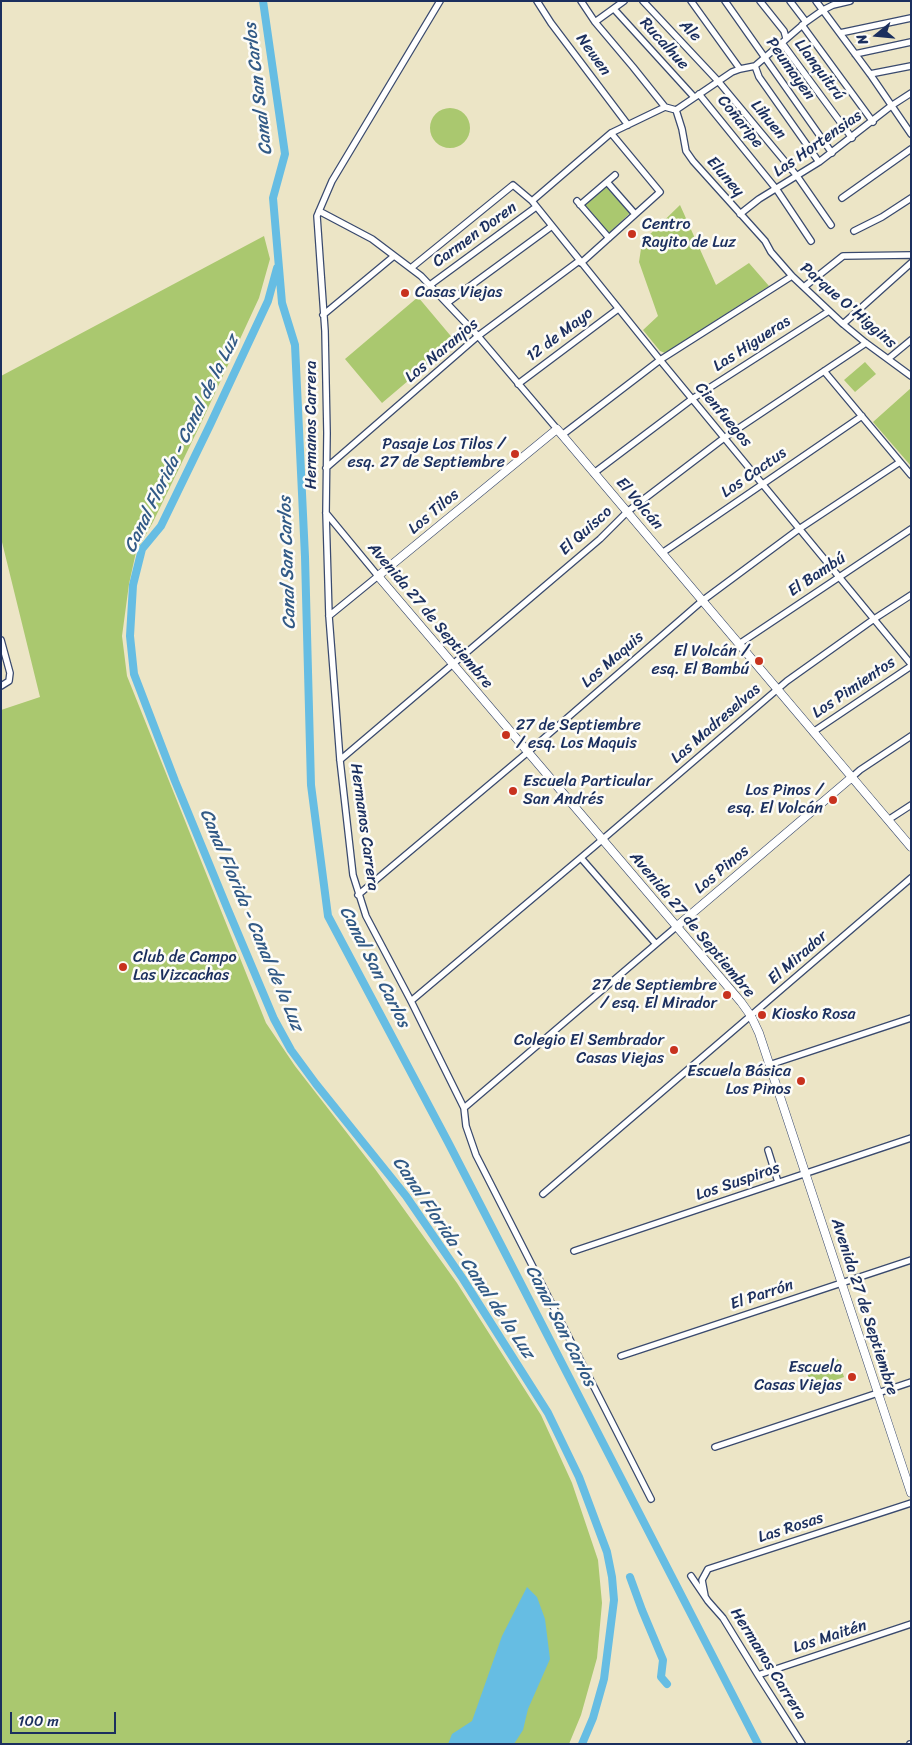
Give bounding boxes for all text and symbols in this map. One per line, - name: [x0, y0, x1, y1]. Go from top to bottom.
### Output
- north arrow: [852, 10, 902, 60]
- street label: Rucalhue: [635, 14, 693, 74]
- street label: Ale: [675, 16, 705, 46]
- water label: Canal San Carlos: [240, 22, 278, 156]
- street label: Newen: [571, 30, 615, 80]
- text: N: [849, 31, 876, 48]
- street label: Peumayen: [761, 34, 819, 104]
- street label: Llanquitrú: [790, 36, 848, 104]
- street label: Coñaripe: [713, 92, 767, 152]
- street label: Lihuen: [746, 97, 790, 143]
- street label: Las Hortensias: [770, 106, 866, 182]
- street label: Eluney: [702, 153, 748, 201]
- street label: Carmen Doren: [429, 198, 521, 272]
- place label: Centro Rayito de Luz: [642, 215, 736, 253]
- marker: Centro Rayito de Luz: [626, 228, 638, 240]
- street label: Parque O'Higgins: [796, 259, 900, 353]
- place label: Casas Viejas: [415, 283, 503, 303]
- marker: Casas Viejas: [399, 287, 411, 299]
- street label: 12 de Mayo: [523, 304, 597, 366]
- street label: Las Higueras: [710, 312, 794, 376]
- street label: Los Naranjos: [402, 315, 482, 387]
- water label: Canal Florida - Canal de la Luz: [120, 332, 244, 556]
- street label: Hermanos Carrera: [302, 361, 322, 489]
- street label: Cienfuegos: [690, 379, 756, 451]
- place label: Pasaje Los Tilos / esq. 27 de Septiembre: [348, 435, 505, 473]
- street label: Los Cactus: [718, 444, 790, 502]
- marker: Pasaje Los Tilos / esq. 27 de Septiembre: [509, 448, 521, 460]
- street label: El Volcán: [611, 474, 667, 534]
- street label: Los Tilos: [405, 485, 463, 539]
- water label: Canal San Carlos: [275, 496, 301, 630]
- street label: El Quisco: [556, 502, 616, 560]
- street label: Avenida 27 de Septiembre: [363, 539, 497, 693]
- street label: El Bambú: [785, 549, 849, 601]
- street label: Los Maquis: [578, 628, 648, 692]
- place label: El Volcán / esq. El Bambú: [651, 642, 749, 680]
- street label: Los Pimientos: [809, 653, 899, 723]
- marker: El Volcán / esq. El Bambú: [753, 655, 765, 667]
- street label: Las Madreselvas: [667, 680, 765, 768]
- place label: 27 de Septiembre / esq. Los Maquis: [516, 716, 641, 754]
- marker: 27 de Septiembre / esq. Los Maquis: [500, 729, 512, 741]
- street label: Hermanos Carrera: [346, 762, 382, 892]
- place label: Escuela Particular San Andrés: [523, 772, 652, 810]
- place label: Los Pinos / esq. El Volcán: [727, 781, 823, 819]
- marker: Escuela Particular San Andrés: [507, 785, 519, 797]
- marker: Los Pinos / esq. El Volcán: [827, 794, 839, 806]
- water label: Canal Florida - Canal de la Luz: [194, 806, 308, 1034]
- street label: Los Pinos: [691, 842, 753, 898]
- street label: Avenida 27 de Septiembre: [625, 848, 759, 1002]
- water label: Canal San Carlos: [334, 903, 414, 1031]
- street label: El Mirador: [764, 927, 832, 989]
- place label: Club de Campo Las Vizcachas: [133, 948, 237, 986]
- marker: Club de Campo Las Vizcachas: [117, 961, 129, 973]
- place label: 27 de Septiembre / esq. El Mirador: [592, 976, 717, 1014]
- marker: 27 de Septiembre / esq. El Mirador: [721, 989, 733, 1001]
- place label: Kiosko Rosa: [772, 1005, 855, 1025]
- marker: Kiosko Rosa: [756, 1009, 768, 1021]
- place label: Colegio El Sembrador Casas Viejas: [514, 1031, 664, 1069]
- marker: Colegio El Sembrador Casas Viejas: [668, 1044, 680, 1056]
- place label: Escuela Básica Los Pinos: [687, 1062, 791, 1100]
- marker: Escuela Básica Los Pinos: [795, 1075, 807, 1087]
- water label: Canal Florida - Canal de la Luz: [387, 1153, 539, 1363]
- street label: Los Suspiros: [693, 1159, 783, 1205]
- street label: Avenida 27 de Septiembre: [826, 1216, 902, 1398]
- water label: Canal San Carlos: [520, 1262, 600, 1390]
- street label: El Parrón: [728, 1276, 796, 1314]
- place label: Escuela Casas Viejas: [754, 1358, 842, 1396]
- marker: Escuela Casas Viejas: [846, 1371, 858, 1383]
- street label: Las Rosas: [756, 1508, 826, 1548]
- street label: Hermanos Carrera: [726, 1604, 810, 1724]
- street label: Los Maitén: [791, 1616, 869, 1658]
- scale bar: [12, 1702, 119, 1734]
- text: 100 m: [18, 1708, 59, 1734]

